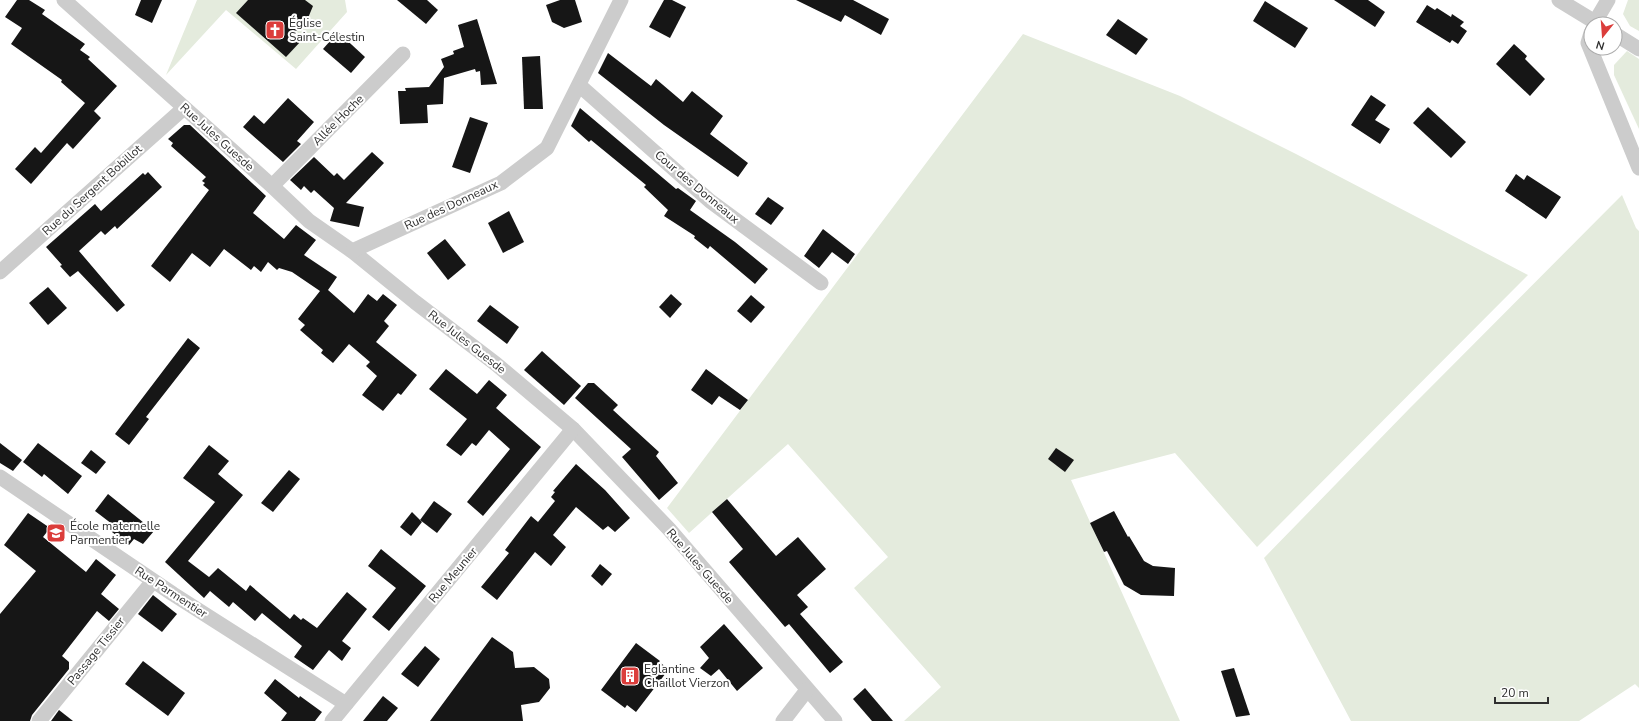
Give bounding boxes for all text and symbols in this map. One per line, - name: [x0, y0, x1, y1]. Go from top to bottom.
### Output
- place label: Église Saint-Célestin: [289, 15, 365, 45]
- north arrow: [1583, 16, 1623, 56]
- church icon: Église Saint-Célestin: [264, 19, 286, 41]
- text: N: [1594, 37, 1606, 53]
- street label: Allée Hoche: [309, 91, 367, 149]
- street label: Rue Jules Guesde: [177, 99, 257, 175]
- street label: Rue du Sergent Bobillot: [39, 140, 146, 239]
- street label: Cour des Donneaux: [651, 147, 743, 228]
- street label: Rue des Donneaux: [402, 176, 501, 234]
- street label: Rue Jules Guesde: [425, 307, 509, 377]
- place label: École maternelle Parmentier: [70, 518, 160, 548]
- school or university icon: École maternelle Parmentier: [45, 522, 67, 544]
- street label: Rue Jules Guesde: [663, 525, 737, 607]
- street label: Rue Meunier: [425, 543, 481, 606]
- street label: Rue Parmentier: [132, 563, 211, 622]
- street label: Passage Tissier: [64, 613, 129, 688]
- place label: Eglantine Chaillot Vierzon: [644, 661, 730, 691]
- building icon: Eglantine Chaillot Vierzon: [619, 665, 641, 687]
- scale bar: [1495, 679, 1548, 705]
- text: 20 m: [1501, 685, 1529, 701]

